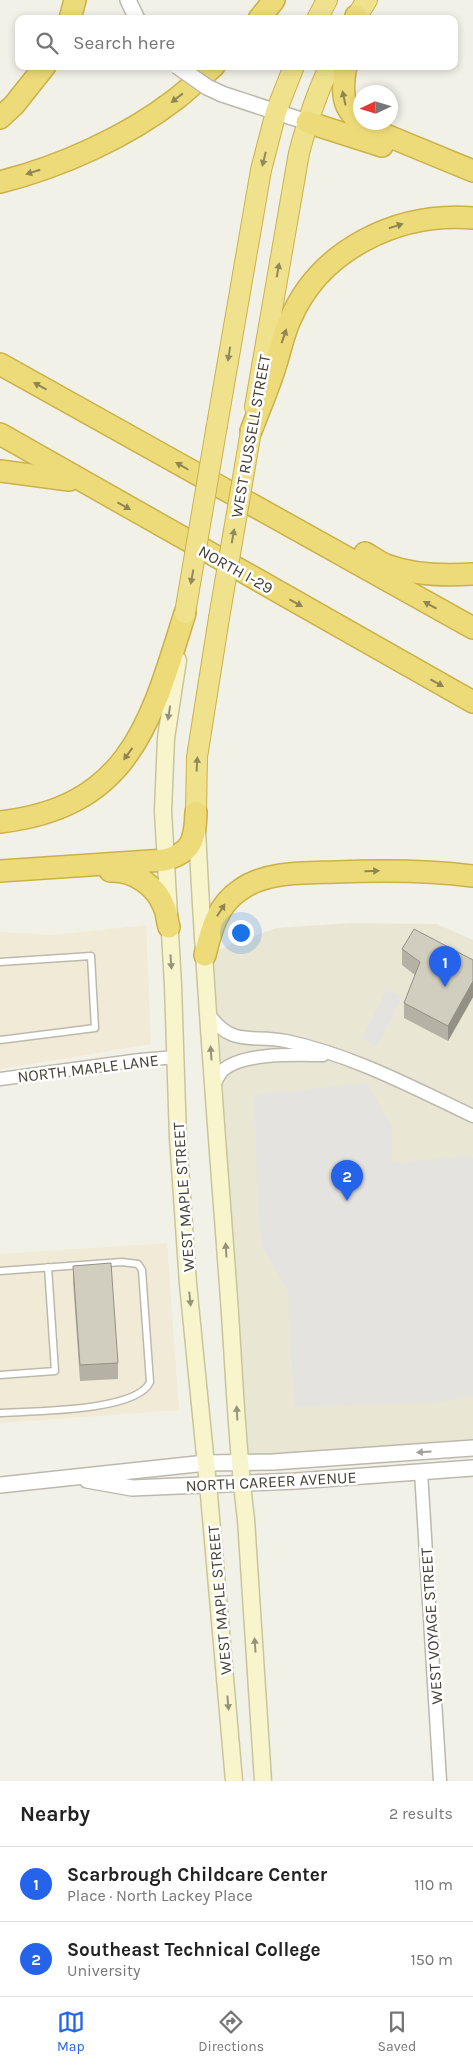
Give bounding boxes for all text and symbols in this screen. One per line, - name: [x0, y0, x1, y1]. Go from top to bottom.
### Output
- search box: [15, 15, 458, 70]
- icon: search: [33, 29, 61, 57]
- text: Search here: [73, 32, 175, 54]
- north arrow: [353, 85, 398, 130]
- one-way arrow: [340, 89, 348, 105]
- one-way arrow: [170, 93, 184, 103]
- one-way arrow: [260, 152, 268, 167]
- one-way arrow: [25, 169, 40, 177]
- one-way arrow: [388, 222, 403, 229]
- one-way arrow: [274, 262, 282, 278]
- one-way arrow: [280, 328, 288, 343]
- one-way arrow: [225, 346, 233, 362]
- street label: WEST RUSSELL STREET: [227, 353, 274, 519]
- one-way arrow: [33, 382, 47, 390]
- one-way arrow: [174, 462, 189, 470]
- one-way arrow: [117, 501, 130, 510]
- one-way arrow: [229, 528, 237, 544]
- street label: NORTH I-29: [195, 541, 276, 598]
- one-way arrow: [187, 569, 195, 585]
- one-way arrow: [289, 598, 302, 607]
- one-way arrow: [423, 601, 438, 609]
- one-way arrow: [431, 678, 444, 687]
- one-way arrow: [165, 705, 173, 721]
- one-way arrow: [122, 747, 133, 760]
- one-way arrow: [193, 755, 201, 771]
- one-way arrow: [364, 867, 380, 875]
- one-way arrow: [217, 903, 226, 917]
- your location: [228, 920, 254, 946]
- pin: 1: [429, 946, 461, 987]
- one-way arrow: [168, 955, 176, 971]
- one-way arrow: [207, 1045, 215, 1061]
- street label: NORTH MAPLE LANE: [16, 1050, 160, 1087]
- street label: WEST MAPLE STREET: [169, 1121, 198, 1273]
- pin: 2: [331, 1160, 363, 1201]
- one-way arrow: [221, 1242, 229, 1258]
- one-way arrow: [186, 1291, 194, 1307]
- one-way arrow: [232, 1404, 240, 1420]
- one-way arrow: [416, 1448, 432, 1456]
- street label: NORTH CAREER AVENUE: [185, 1468, 357, 1495]
- street label: WEST MAPLE STREET: [203, 1524, 236, 1676]
- street label: WEST VOYAGE STREET: [417, 1547, 446, 1705]
- one-way arrow: [250, 1636, 258, 1652]
- one-way arrow: [224, 1695, 232, 1711]
- text: Nearby: [20, 1802, 90, 1826]
- text: 2 results: [389, 1804, 453, 1823]
- text: Scarbrough Childcare Center: [67, 1864, 327, 1886]
- text: 1: [33, 1875, 39, 1894]
- text: 110 m: [414, 1875, 453, 1894]
- text: Place · North Lackey Place: [67, 1886, 253, 1905]
- text: Southeast Technical College: [67, 1939, 321, 1961]
- text: 2: [31, 1950, 41, 1969]
- text: 150 m: [410, 1950, 453, 1969]
- text: University: [67, 1961, 141, 1980]
- tab: Map: [57, 2008, 85, 2055]
- tab: Directions: [198, 2008, 264, 2055]
- tab: Saved: [378, 2008, 416, 2055]

